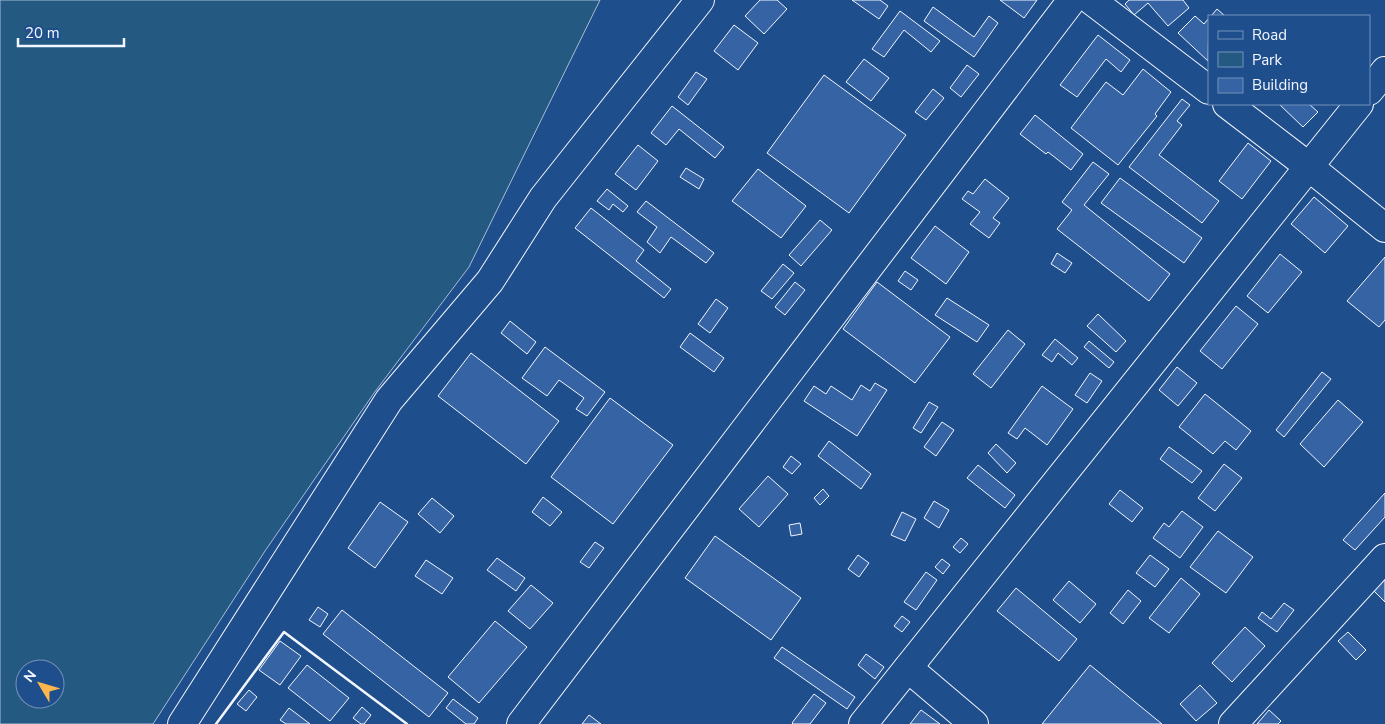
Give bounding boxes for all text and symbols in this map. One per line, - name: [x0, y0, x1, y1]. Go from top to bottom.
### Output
- scale bar: [18, 15, 124, 47]
- legend: [1208, 15, 1370, 105]
- text: 20 m: [25, 23, 60, 43]
- text: Road: [1252, 25, 1287, 45]
- text: Park: [1252, 50, 1282, 70]
- text: Building: [1252, 75, 1308, 95]
- north arrow: [15, 659, 65, 709]
- text: N: [19, 666, 41, 686]

